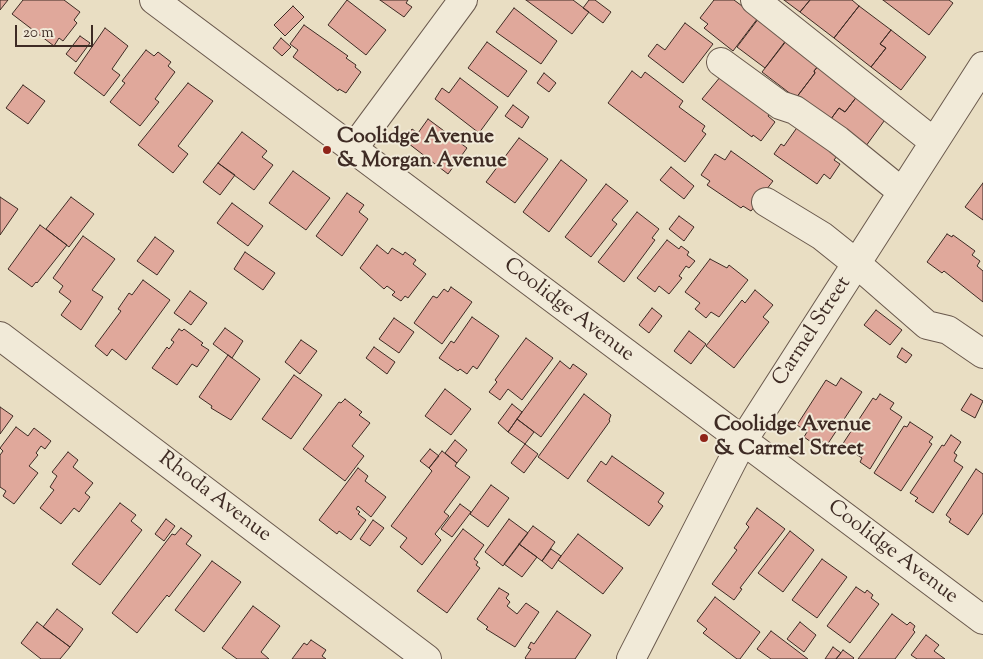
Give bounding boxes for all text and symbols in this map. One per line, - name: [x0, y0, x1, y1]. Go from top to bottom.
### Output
- scale bar: [18, 15, 95, 47]
- text: 20 m: [23, 23, 54, 44]
- place label: Coolidge Avenue & Morgan Avenue: [337, 125, 507, 175]
- marker: Coolidge Avenue & Morgan Avenue: [321, 144, 333, 156]
- street label: Coolidge Avenue: [498, 254, 638, 368]
- street label: Carmel Street: [768, 273, 858, 391]
- place label: Coolidge Avenue & Carmel Street: [714, 413, 871, 463]
- marker: Coolidge Avenue & Carmel Street: [698, 432, 710, 444]
- street label: Rhoda Avenue: [153, 447, 275, 549]
- street label: Coolidge Avenue: [822, 496, 962, 610]

